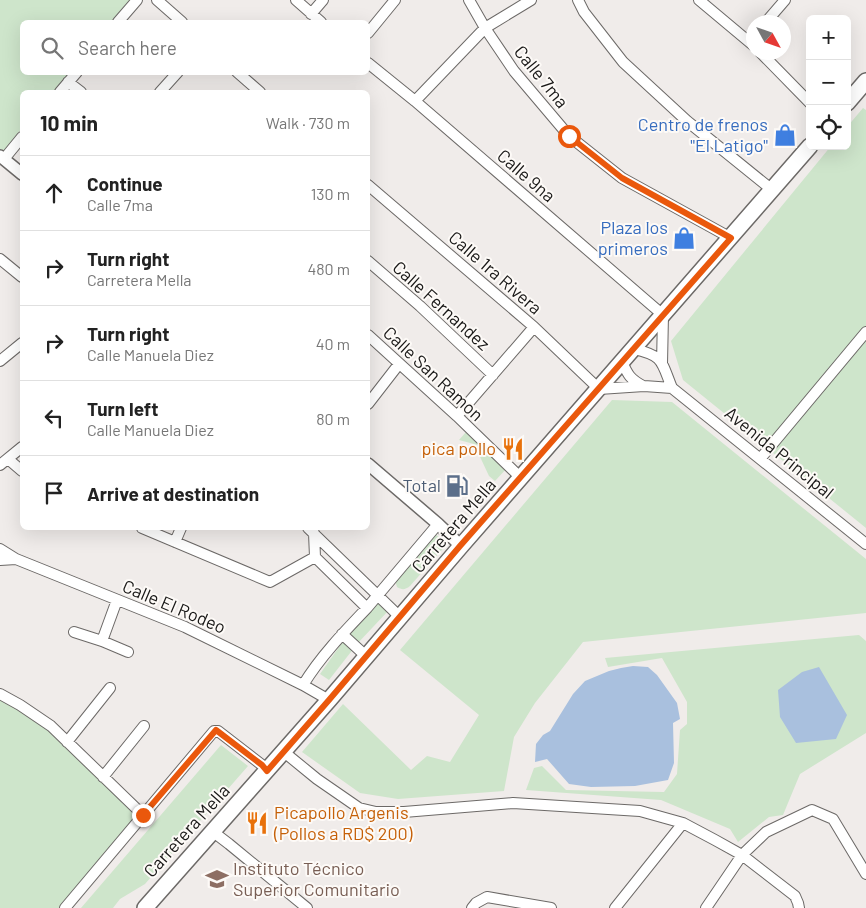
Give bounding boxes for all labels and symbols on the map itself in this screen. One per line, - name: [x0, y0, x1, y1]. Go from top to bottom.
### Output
- north arrow: [746, 15, 791, 60]
- street label: Calle 7ma: [510, 41, 574, 112]
- place label: Centro de frenos "El Latigo": [638, 113, 768, 156]
- shop icon: Centro de frenos "El Latigo": [772, 122, 798, 148]
- route start: [558, 125, 581, 148]
- street label: Calle 9na: [493, 144, 560, 206]
- place label: Plaza los primeros: [598, 216, 668, 259]
- shop icon: Plaza los primeros: [671, 225, 697, 251]
- street label: Calle 1ra Rivera: [445, 226, 547, 319]
- street label: Calle Fernandez: [389, 256, 495, 355]
- street label: Calle San Ramon: [379, 321, 488, 425]
- street label: Avenida Principal: [721, 402, 839, 503]
- restaurant icon: pica pollo: [500, 436, 526, 462]
- place label: pica pollo: [422, 437, 496, 459]
- fuel station icon: Total: [444, 473, 470, 499]
- place label: Total: [402, 474, 441, 496]
- street label: Carretera Mella: [406, 474, 500, 577]
- street label: Calle El Rodeo: [119, 574, 229, 638]
- street label: Carretera Mella: [139, 779, 234, 881]
- place label: Picapollo Argenis (Pollos a RD$ 200): [273, 801, 413, 844]
- route end: [132, 804, 155, 827]
- restaurant icon: Picapollo Argenis (Pollos a RD$ 200): [244, 810, 270, 836]
- place label: Instituto Técnico Superior Comunitario: [233, 857, 400, 900]
- school or university icon: Instituto Técnico Superior Comunitario: [204, 866, 230, 892]

